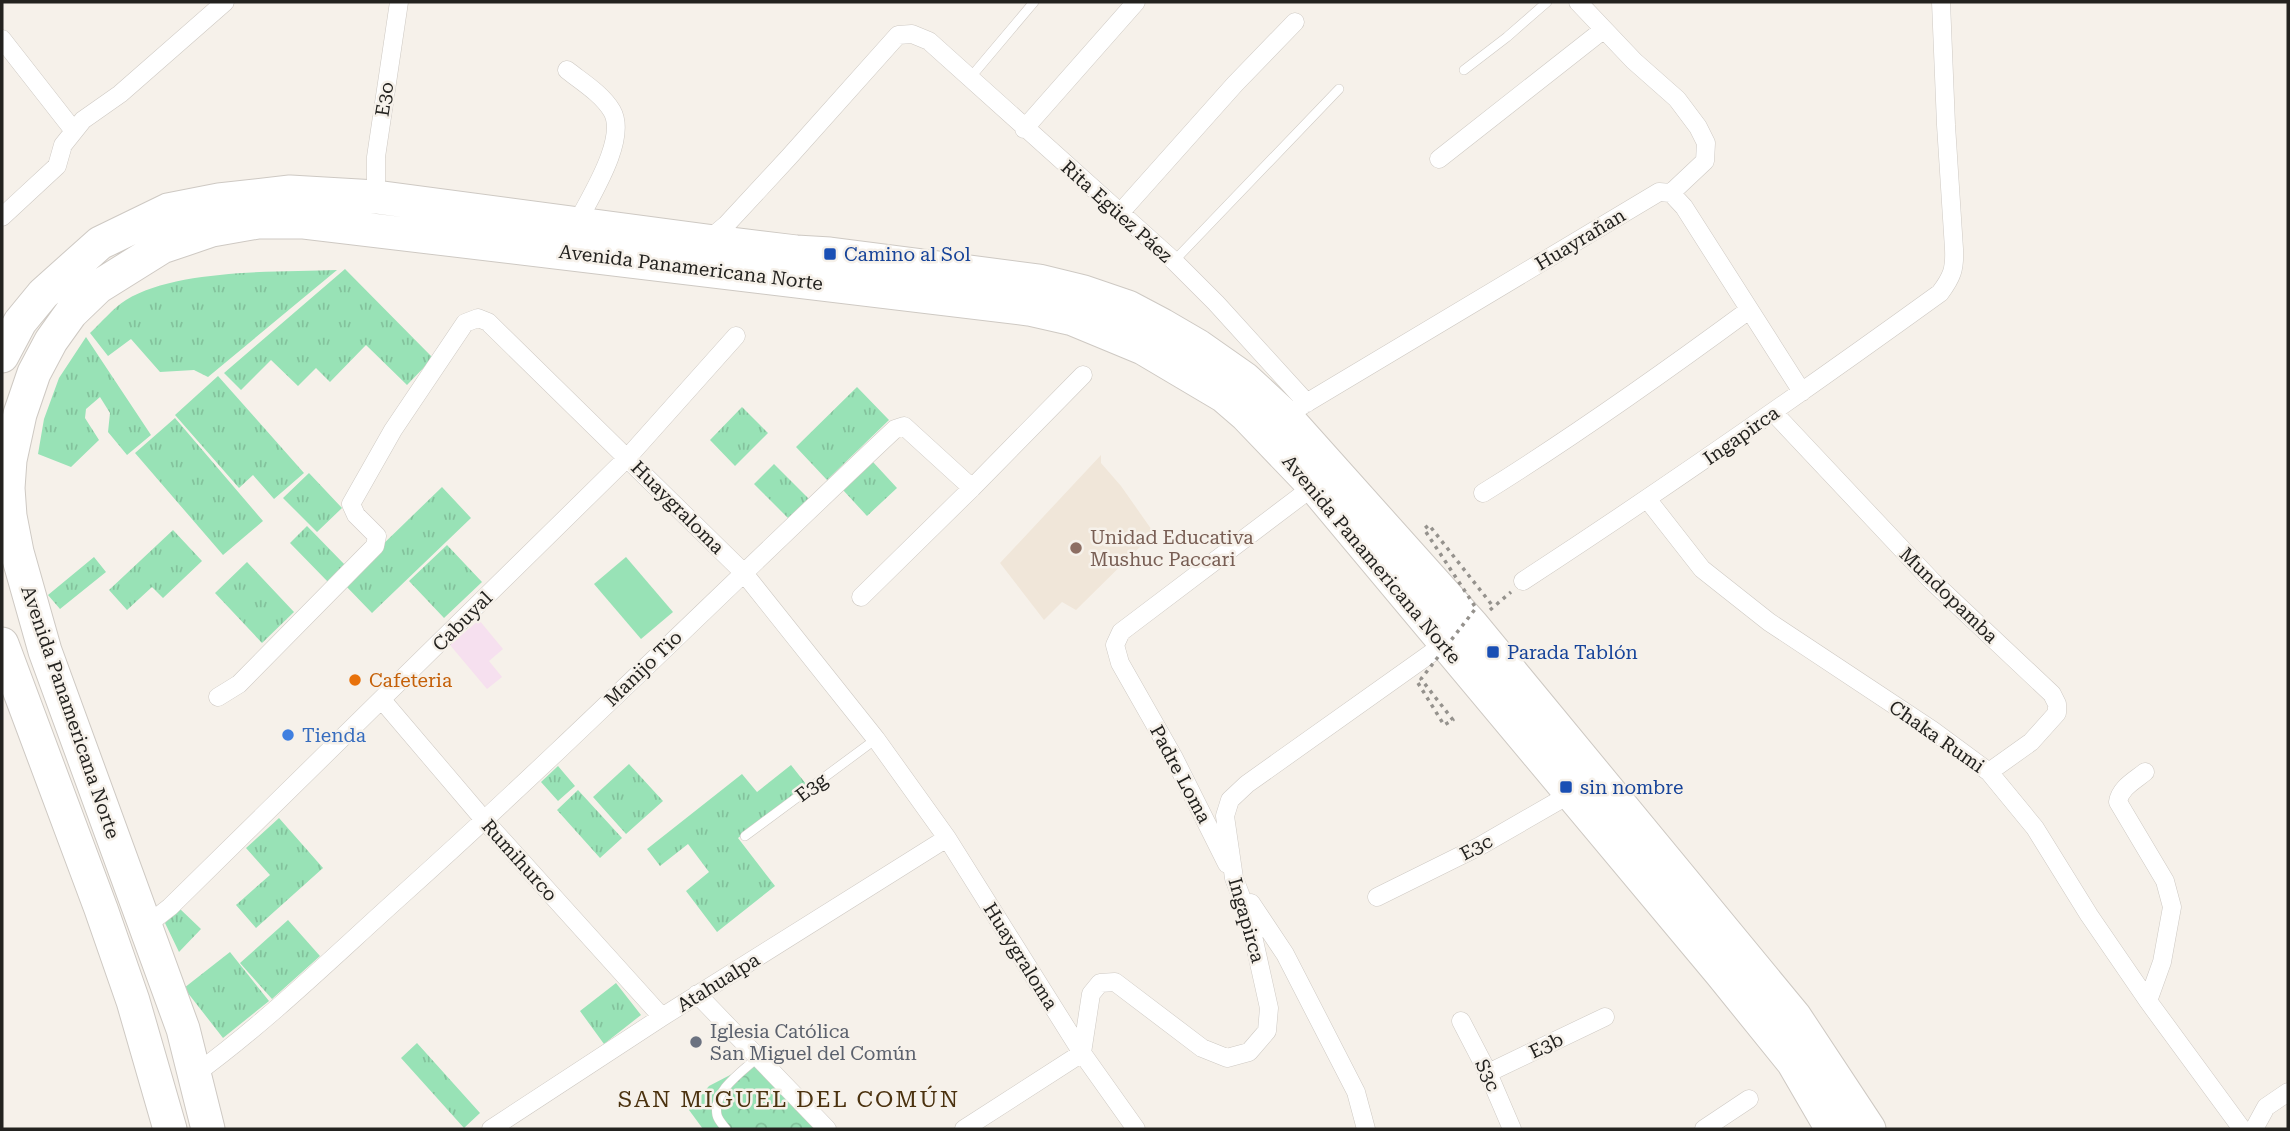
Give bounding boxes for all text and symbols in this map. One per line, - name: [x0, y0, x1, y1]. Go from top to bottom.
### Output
- street label: E3o: [370, 80, 399, 118]
- street label: Rita Egüez Páez: [1056, 156, 1177, 267]
- street label: Huayrañan: [1531, 203, 1630, 275]
- street label: Avenida Panamericana Norte: [558, 240, 824, 295]
- place label: Camino al Sol: [844, 243, 971, 266]
- marker: Camino al Sol: [822, 246, 838, 262]
- street label: Ingapirca: [1699, 401, 1784, 470]
- street label: Avenida Panamericana Norte: [1277, 450, 1466, 669]
- street label: Huaygraloma: [626, 456, 729, 559]
- place label: Unidad Educativa Mushuc Paccari: [1090, 526, 1254, 571]
- marker: Unidad Educativa Mushuc Paccari: [1068, 540, 1084, 556]
- street label: Mundopamba: [1895, 543, 2003, 649]
- street label: Avenida Panamericana Norte: [16, 583, 125, 842]
- street label: Cabuyal: [428, 587, 497, 656]
- street label: Manijo Tio: [600, 626, 687, 711]
- place label: Parada Tablón: [1507, 641, 1638, 664]
- marker: Parada Tablón: [1485, 644, 1501, 660]
- place label: Cafeteria: [369, 669, 453, 692]
- marker: Cafeteria: [347, 672, 363, 688]
- street label: Chaka Rumi: [1885, 695, 1989, 778]
- street label: Padre Loma: [1145, 721, 1216, 828]
- place label: Tienda: [302, 724, 367, 747]
- marker: Tienda: [280, 727, 296, 743]
- street label: E3g: [791, 768, 832, 807]
- place label: sin nombre: [1580, 776, 1683, 799]
- marker: sin nombre: [1558, 779, 1574, 795]
- street label: Rumihurco: [477, 815, 562, 906]
- street label: E3c: [1456, 829, 1496, 865]
- street label: Ingapirca: [1223, 875, 1270, 966]
- street label: Huaygraloma: [978, 898, 1063, 1015]
- street label: Atahualpa: [673, 948, 764, 1017]
- place label: Iglesia Católica San Miguel del Común: [710, 1020, 917, 1065]
- street label: E3b: [1525, 1027, 1567, 1063]
- marker: Iglesia Católica San Miguel del Común: [688, 1034, 704, 1050]
- street label: S3c: [1470, 1055, 1505, 1095]
- district label: SAN MIGUEL DEL COMÚN: [618, 1085, 960, 1113]

